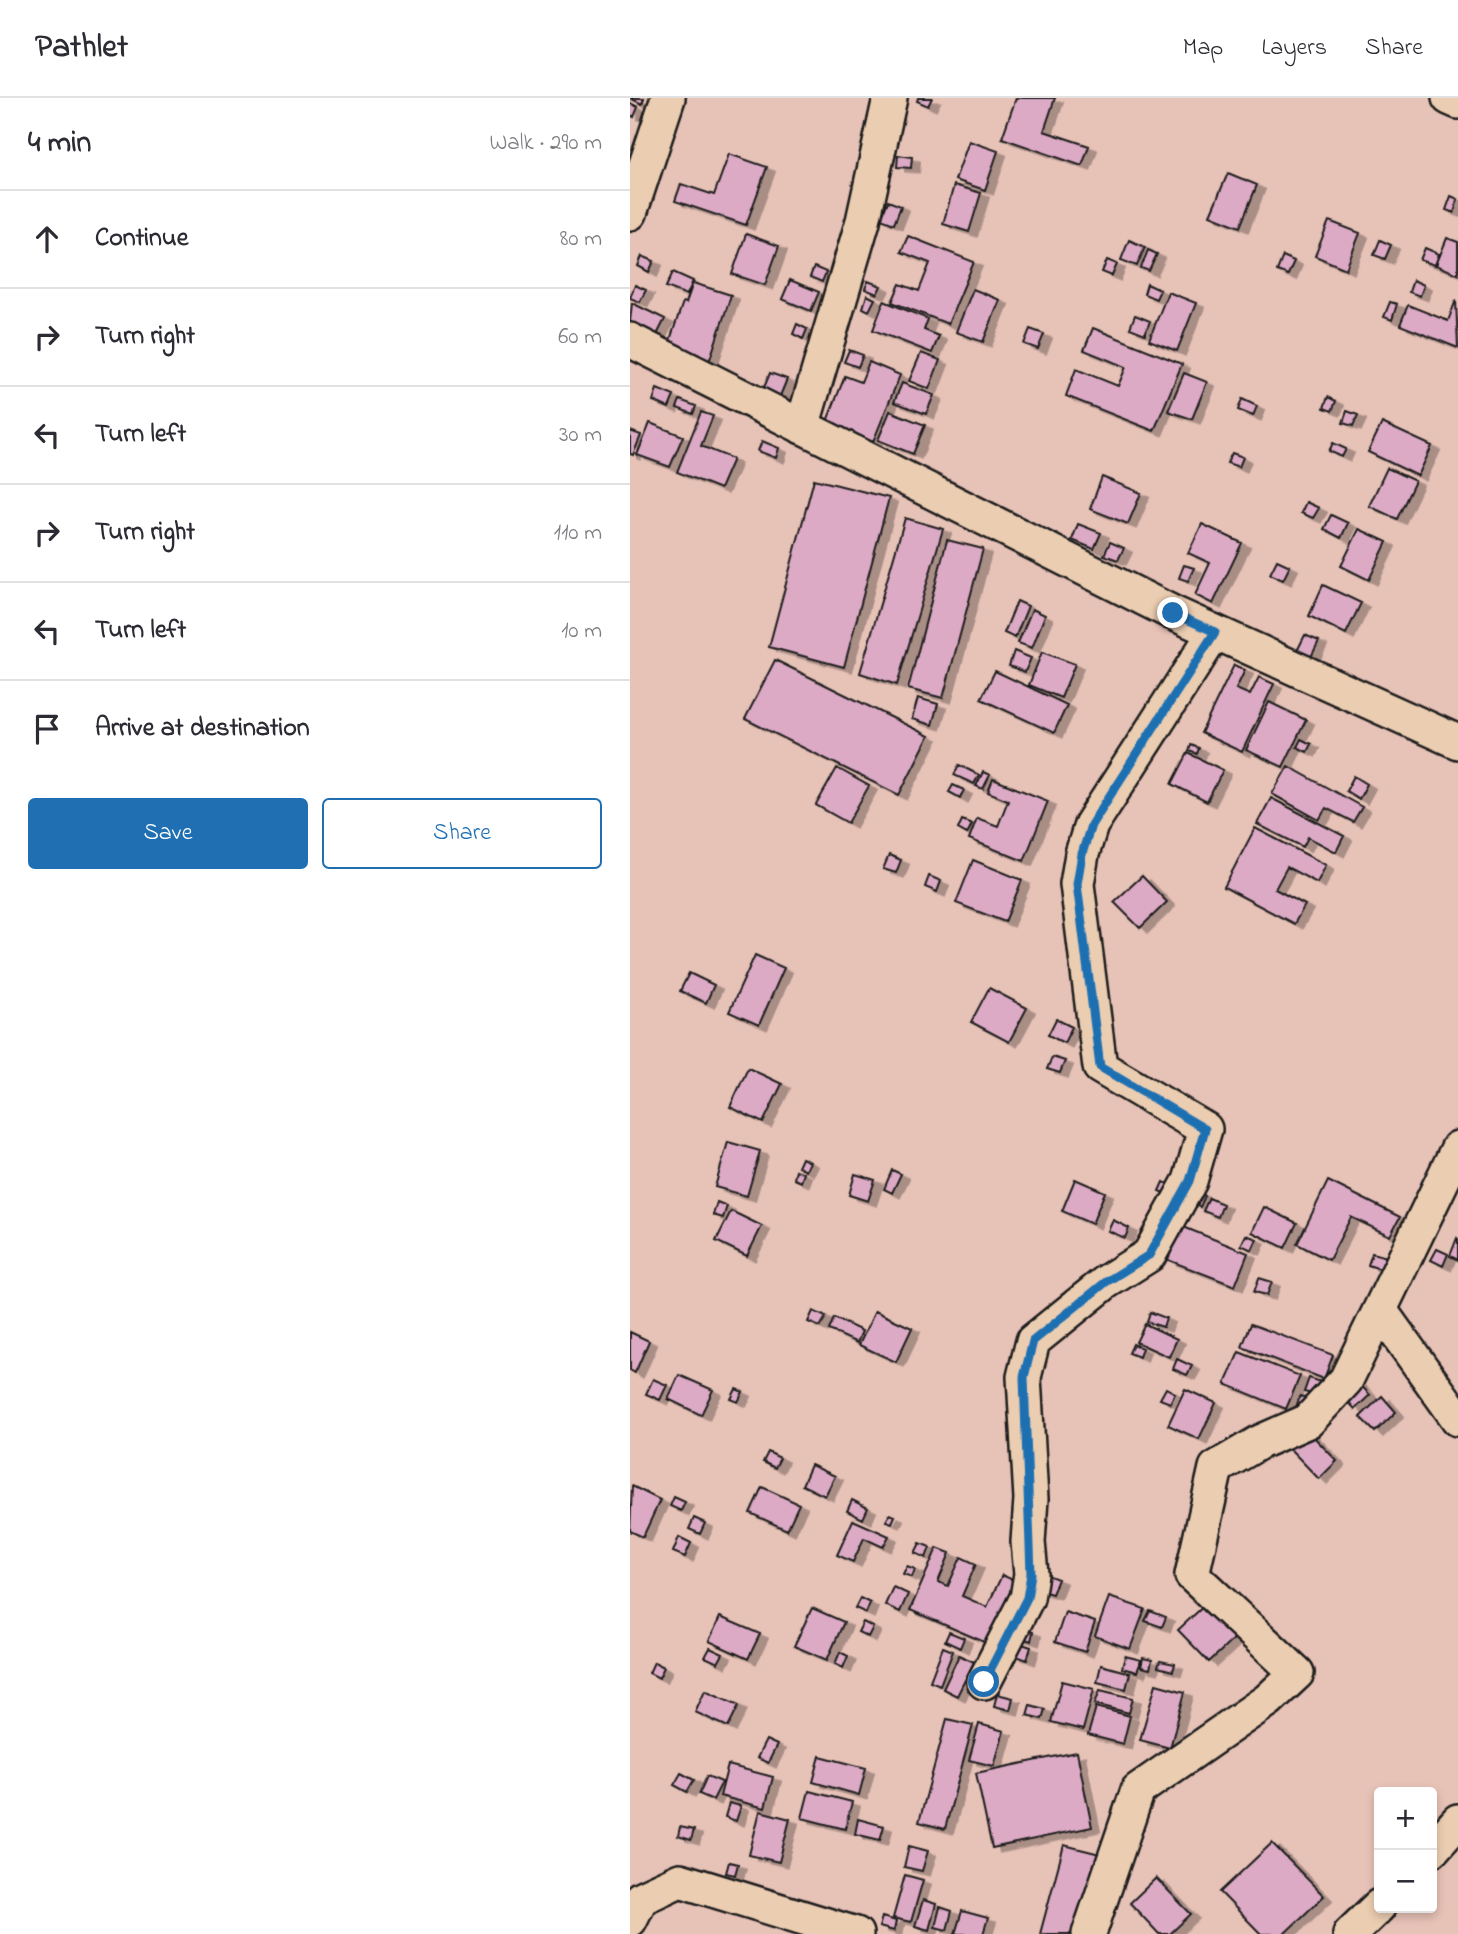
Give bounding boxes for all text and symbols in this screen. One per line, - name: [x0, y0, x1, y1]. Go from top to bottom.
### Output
- text: Pathlet: [35, 24, 128, 72]
- text: Map: [1183, 31, 1223, 66]
- text: Layers: [1261, 31, 1327, 66]
- text: Share: [1365, 31, 1423, 66]
- text: 4 min: [28, 122, 91, 166]
- text: Walk · 290 m: [490, 127, 602, 160]
- icon: ahead: [28, 220, 66, 258]
- text: Continue: [95, 220, 188, 258]
- text: 80 m: [560, 223, 602, 256]
- icon: right: [28, 318, 66, 356]
- text: Turn right: [95, 318, 195, 356]
- text: 60 m: [558, 321, 602, 354]
- icon: left: [28, 416, 66, 454]
- text: Turn left: [95, 416, 186, 454]
- text: 30 m: [559, 419, 602, 452]
- icon: right: [28, 514, 66, 552]
- text: Turn right: [95, 514, 195, 552]
- text: 110 m: [554, 517, 602, 550]
- route end: [1157, 597, 1188, 628]
- icon: left: [28, 612, 66, 650]
- text: Turn left: [95, 612, 186, 650]
- text: 10 m: [561, 615, 602, 648]
- icon: arrive: [28, 710, 66, 748]
- text: Arrive at destination: [95, 710, 310, 748]
- button: Save: [28, 798, 308, 869]
- button: Share: [322, 798, 602, 869]
- route start: [968, 1666, 999, 1697]
- map controls: [1374, 1787, 1437, 1913]
- button: +: [1374, 1787, 1437, 1850]
- button: −: [1374, 1850, 1437, 1913]

